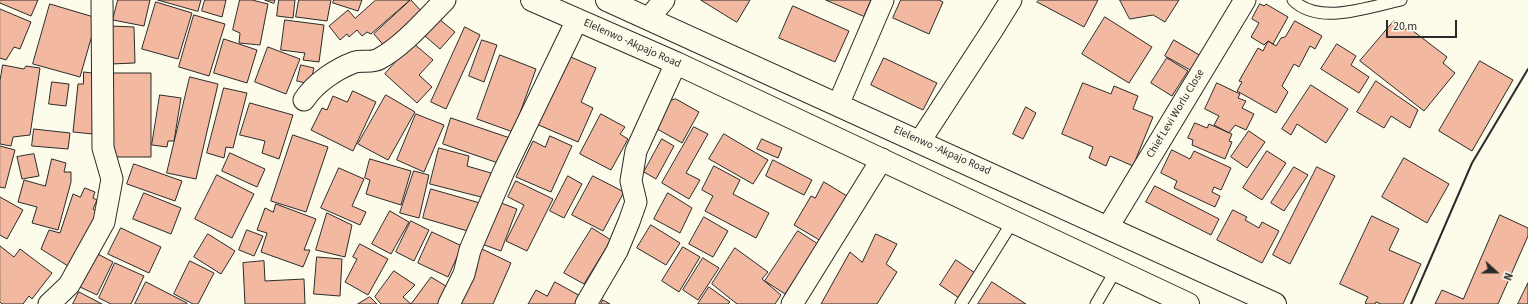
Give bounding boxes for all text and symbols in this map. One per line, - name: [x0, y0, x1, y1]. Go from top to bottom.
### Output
- scale bar: [1388, 12, 1459, 38]
- street label: Elelenwo -Akpajo Road: [581, 17, 683, 71]
- text: 20 m: [1393, 18, 1417, 35]
- street label: Chief Levi Worlu Close: [1144, 67, 1208, 161]
- street label: Elelenwo -Akpajo Road: [891, 124, 993, 178]
- north arrow: [1476, 252, 1516, 292]
- text: N: [1499, 270, 1516, 283]

